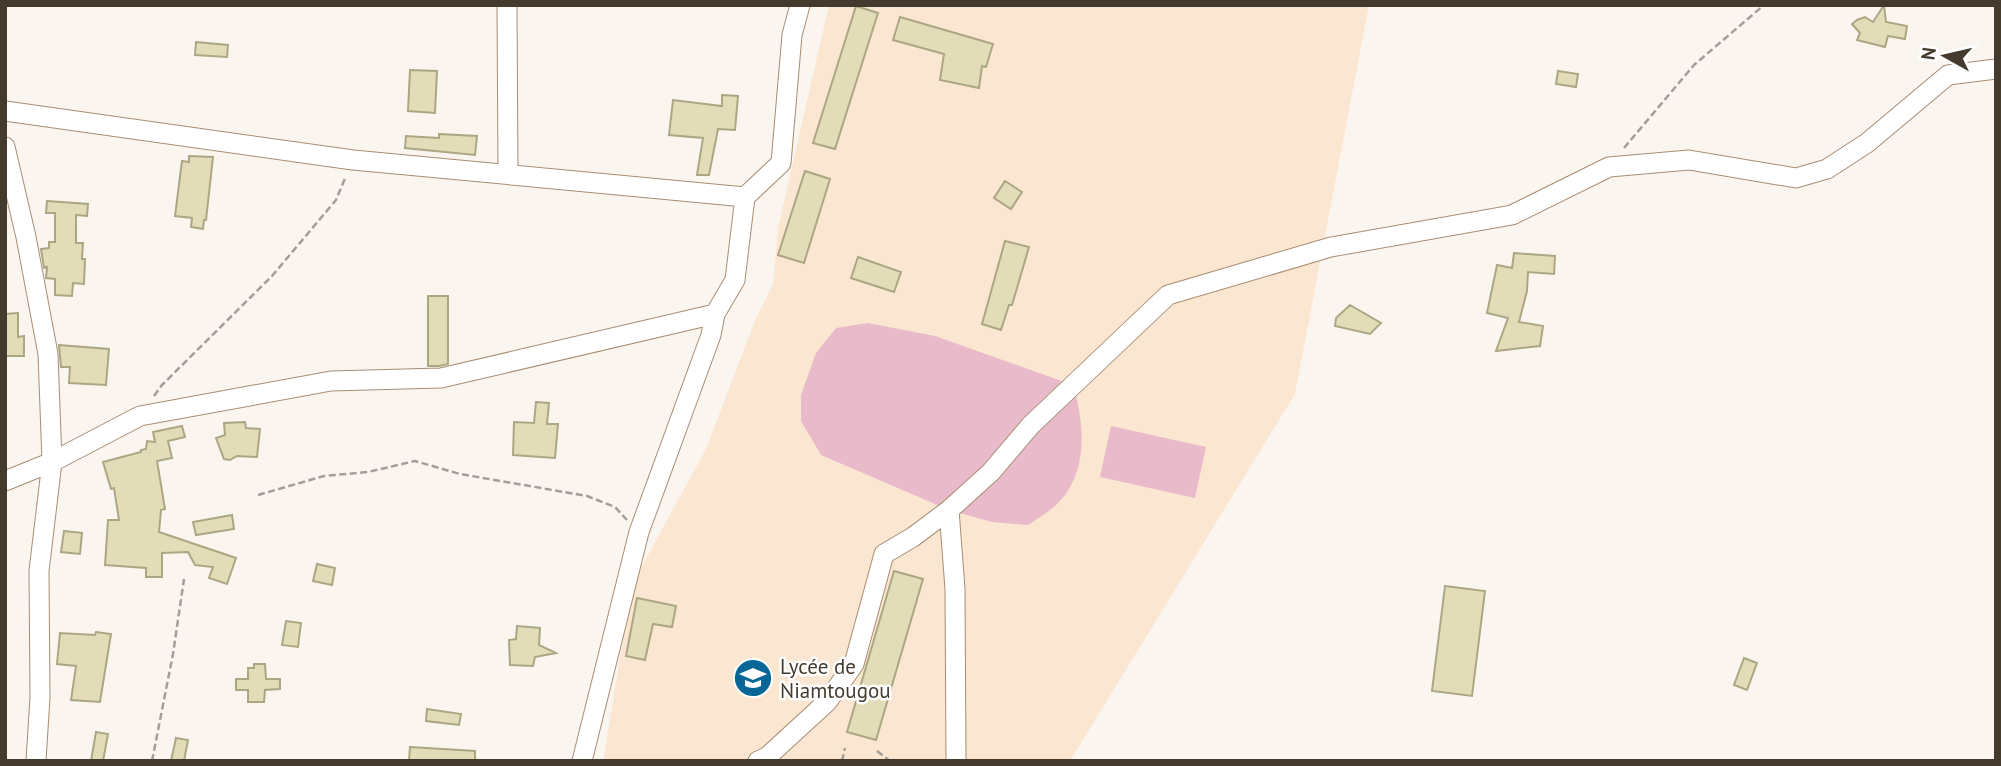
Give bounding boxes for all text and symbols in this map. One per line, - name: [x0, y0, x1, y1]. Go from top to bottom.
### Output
- north arrow: [1910, 21, 1980, 91]
- text: N: [1915, 46, 1941, 61]
- place label: Lycée de Niamtougou: [780, 653, 891, 704]
- school or university icon: Lycée de Niamtougou: [732, 657, 774, 699]

